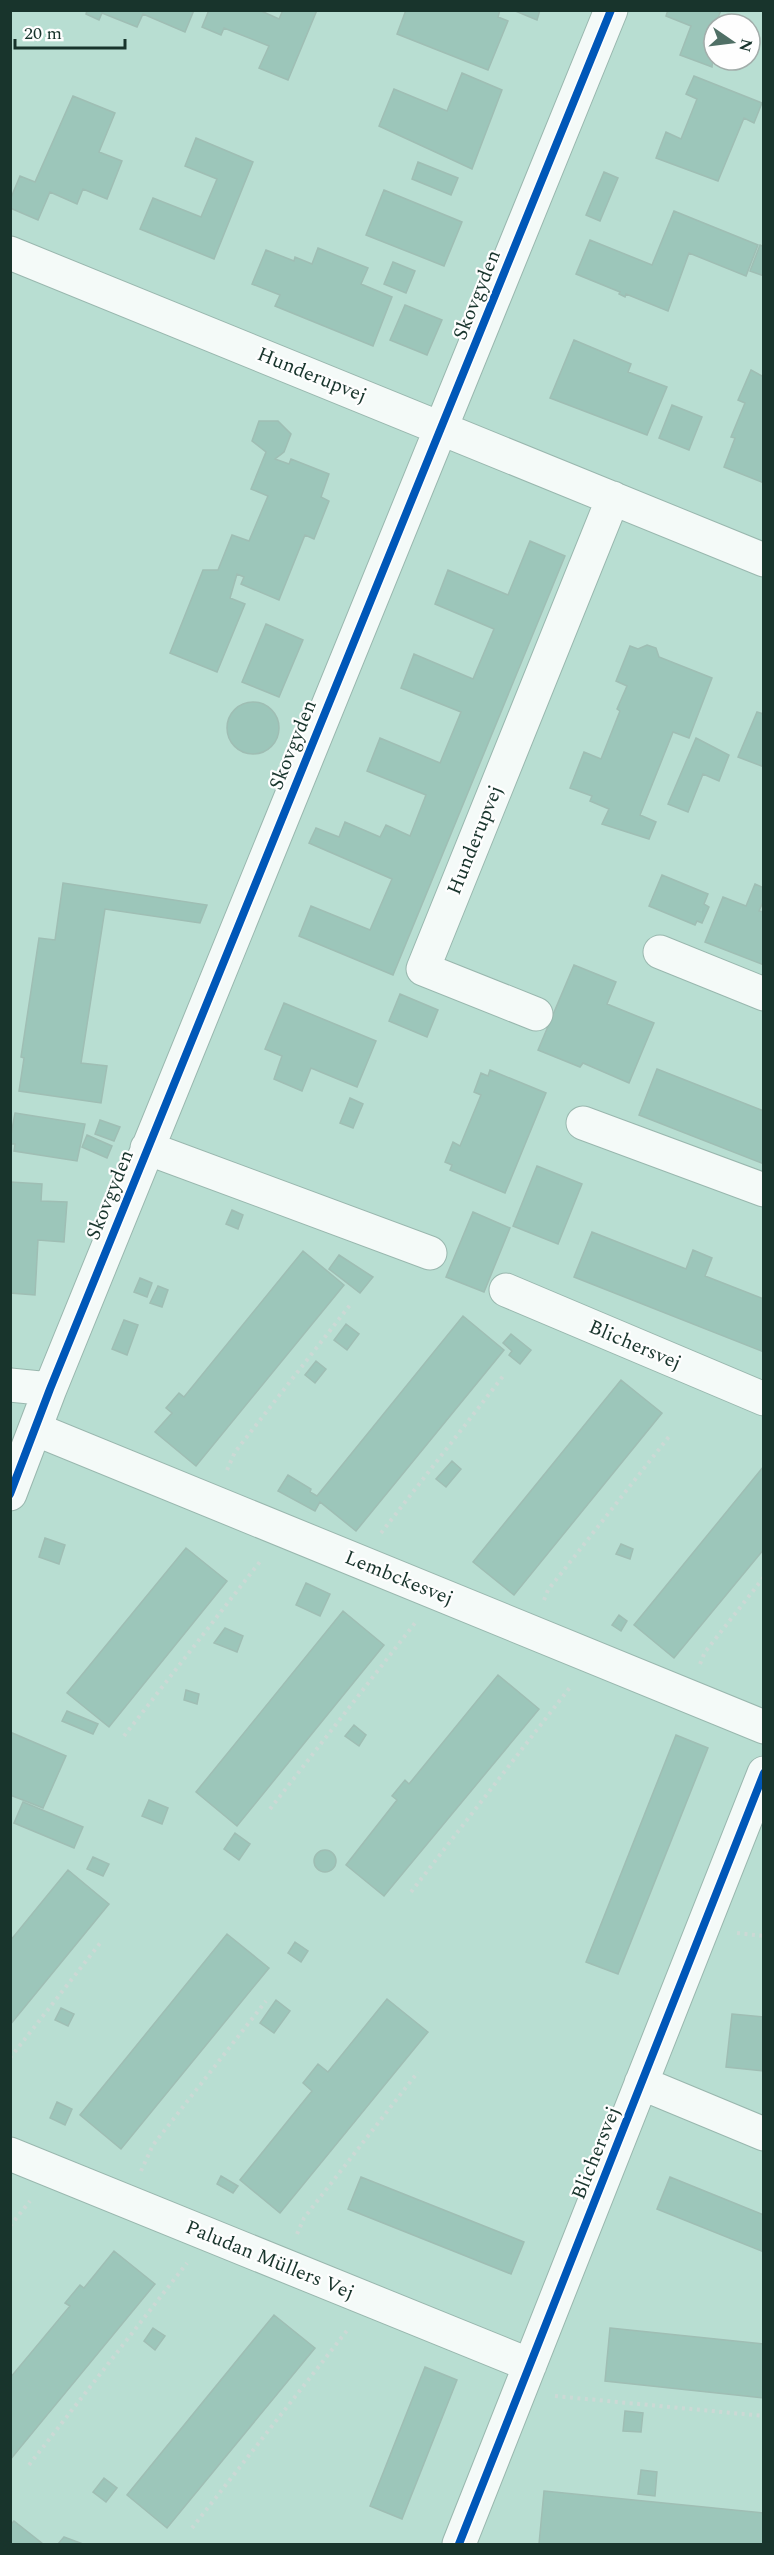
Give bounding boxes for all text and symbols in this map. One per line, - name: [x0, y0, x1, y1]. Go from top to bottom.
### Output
- scale bar: [15, 12, 124, 50]
- north arrow: [702, 12, 762, 72]
- text: 20 m: [24, 20, 62, 47]
- text: N: [732, 36, 759, 55]
- street label: Skovgyden: [445, 245, 509, 345]
- street label: Hunderupvej: [253, 339, 371, 411]
- street label: Skovgyden: [261, 695, 325, 795]
- street label: Hunderupvej: [439, 781, 511, 899]
- street label: Skovgyden: [78, 1145, 142, 1245]
- street label: Blichersvej: [584, 1312, 686, 1378]
- street label: Lembckesvej: [340, 1543, 458, 1613]
- street label: Blichersvej: [564, 2102, 628, 2204]
- street label: Paludan Müllers Vej: [181, 2212, 359, 2308]

